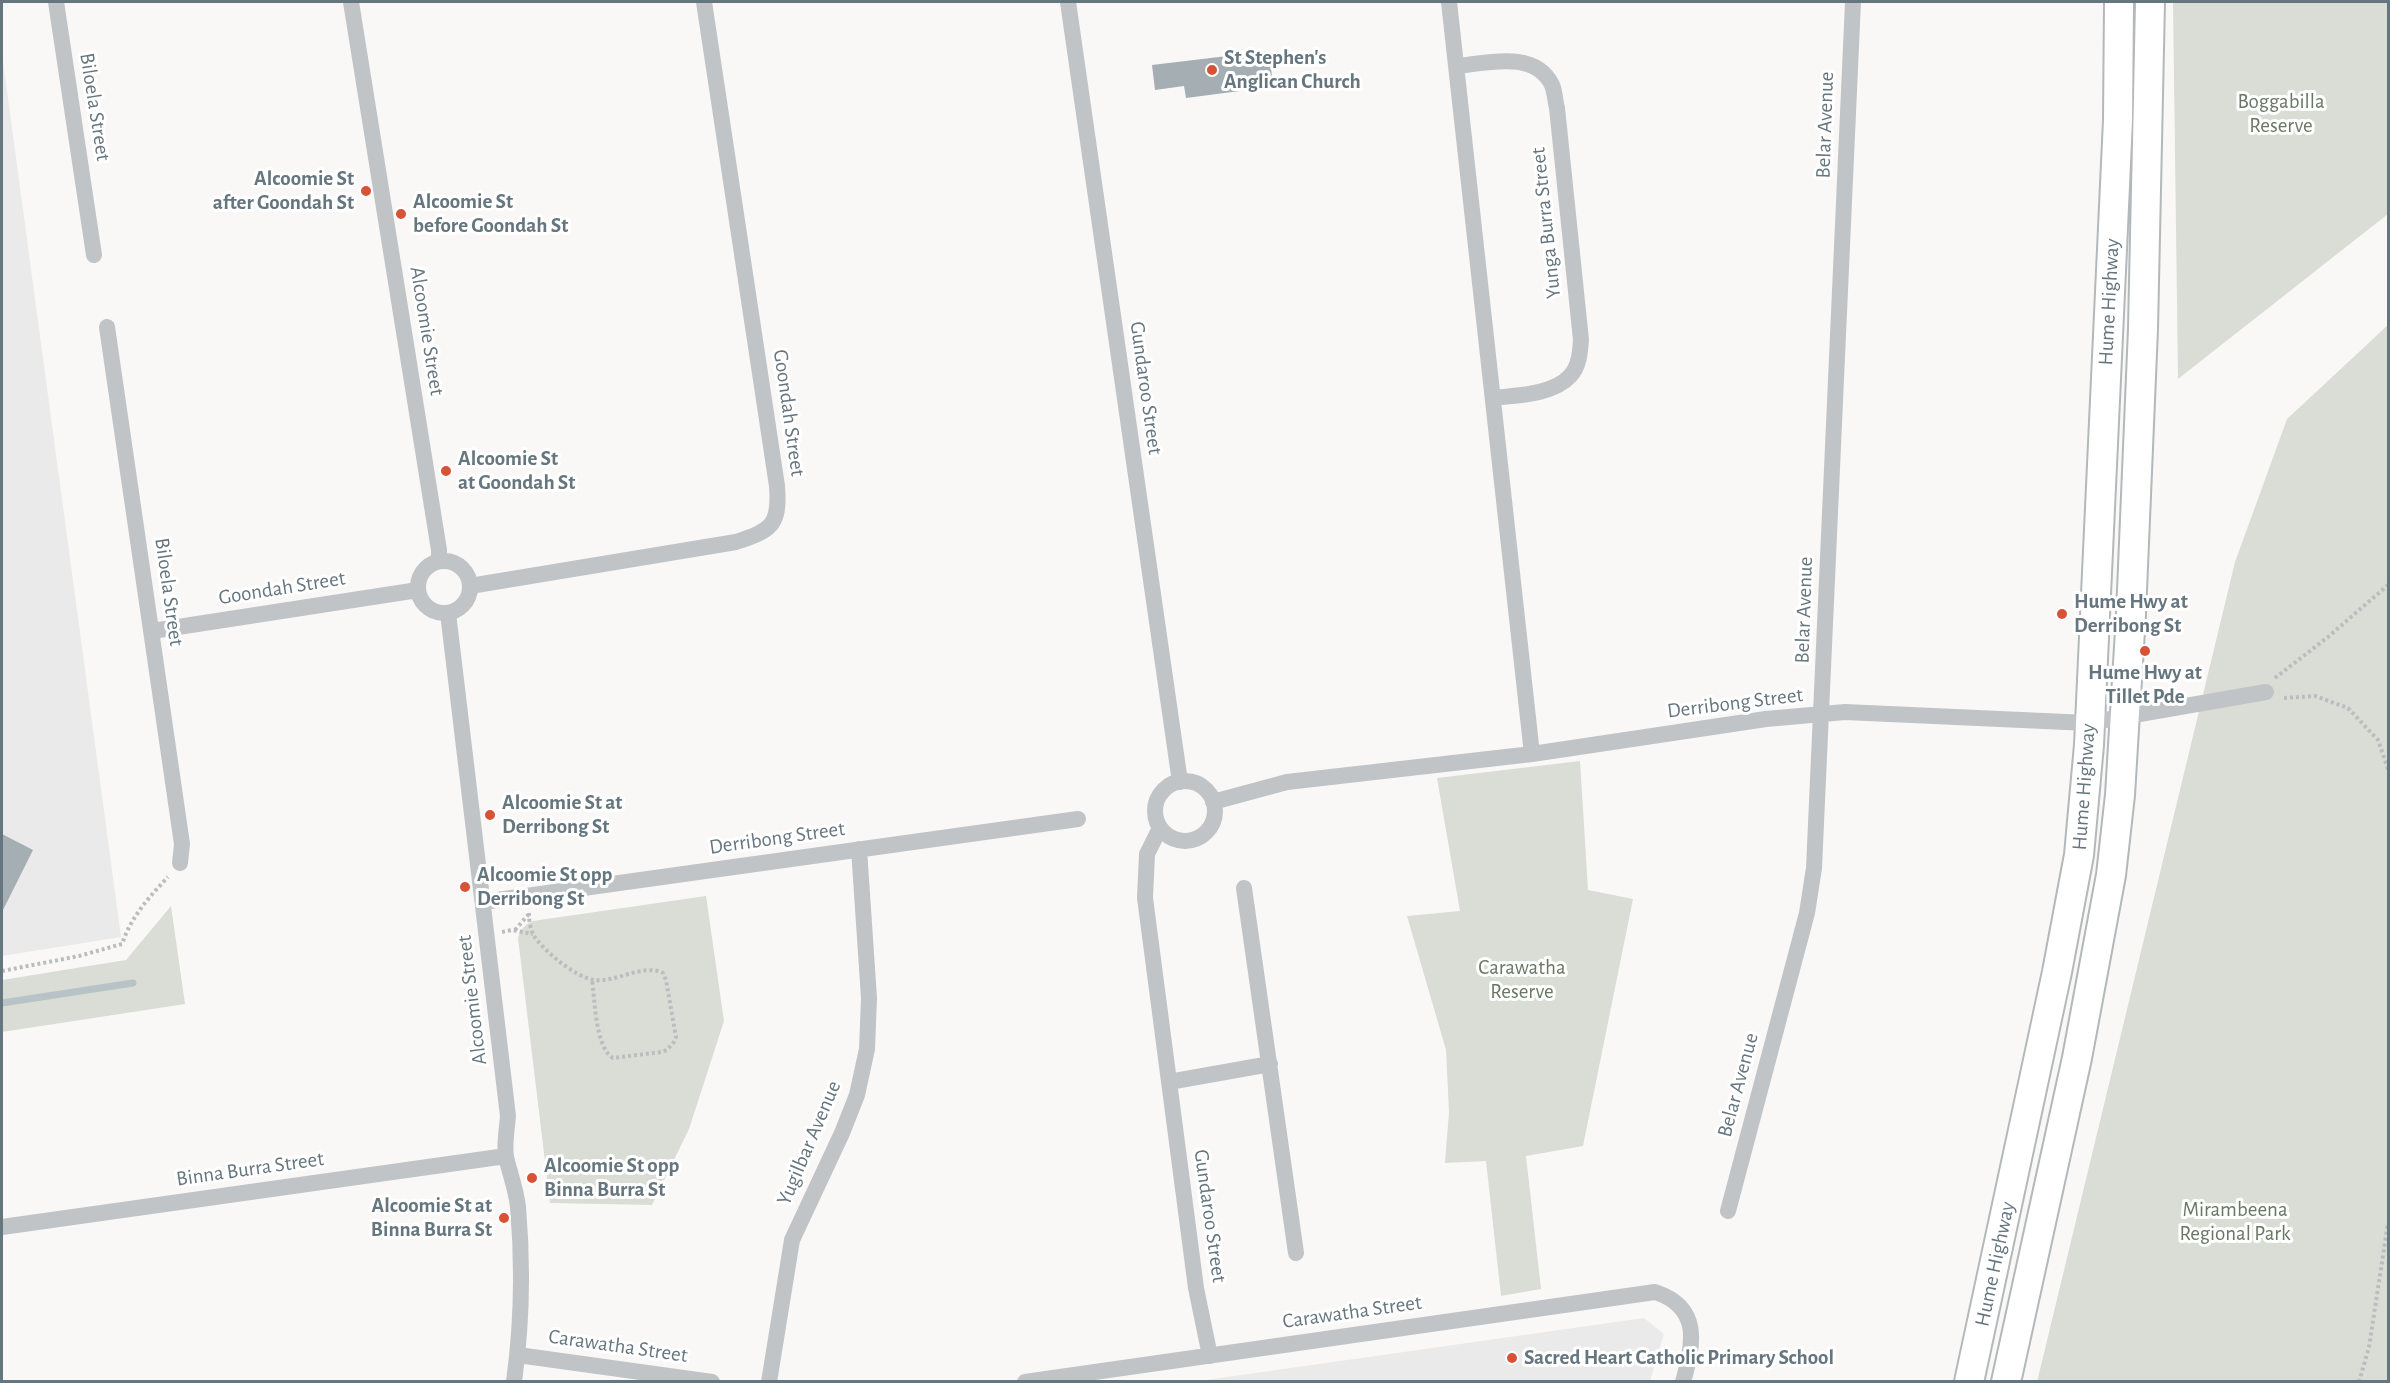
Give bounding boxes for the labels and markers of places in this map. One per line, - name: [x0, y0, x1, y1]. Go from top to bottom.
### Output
- place label: St Stephen's Anglican Church: [1224, 45, 1361, 95]
- marker: St Stephen's Anglican Church: [1205, 63, 1219, 77]
- place label: Alcoomie St after Goondah St: [213, 166, 354, 216]
- marker: Alcoomie St after Goondah St: [359, 184, 373, 198]
- place label: Alcoomie St before Goondah St: [413, 189, 568, 239]
- marker: Alcoomie St before Goondah St: [394, 207, 408, 221]
- place label: Alcoomie St at Goondah St: [458, 446, 575, 496]
- marker: Alcoomie St at Goondah St: [439, 464, 453, 478]
- place label: Hume Hwy at Derribong St: [2074, 589, 2188, 639]
- marker: Hume Hwy at Derribong St: [2055, 607, 2069, 621]
- marker: Hume Hwy at Tillet Pde: [2138, 644, 2152, 658]
- place label: Hume Hwy at Tillet Pde: [2088, 660, 2202, 710]
- place label: Alcoomie St at Derribong St: [502, 790, 622, 840]
- marker: Alcoomie St at Derribong St: [483, 808, 497, 822]
- place label: Alcoomie St opp Derribong St: [477, 862, 612, 912]
- marker: Alcoomie St opp Derribong St: [458, 880, 472, 894]
- place label: Alcoomie St opp Binna Burra St: [544, 1153, 679, 1203]
- marker: Alcoomie St opp Binna Burra St: [525, 1171, 539, 1185]
- place label: Alcoomie St at Binna Burra St: [371, 1193, 492, 1243]
- marker: Alcoomie St at Binna Burra St: [497, 1211, 511, 1225]
- place label: Sacred Heart Catholic Primary School: [1524, 1345, 1834, 1371]
- marker: Sacred Heart Catholic Primary School: [1505, 1351, 1519, 1365]

